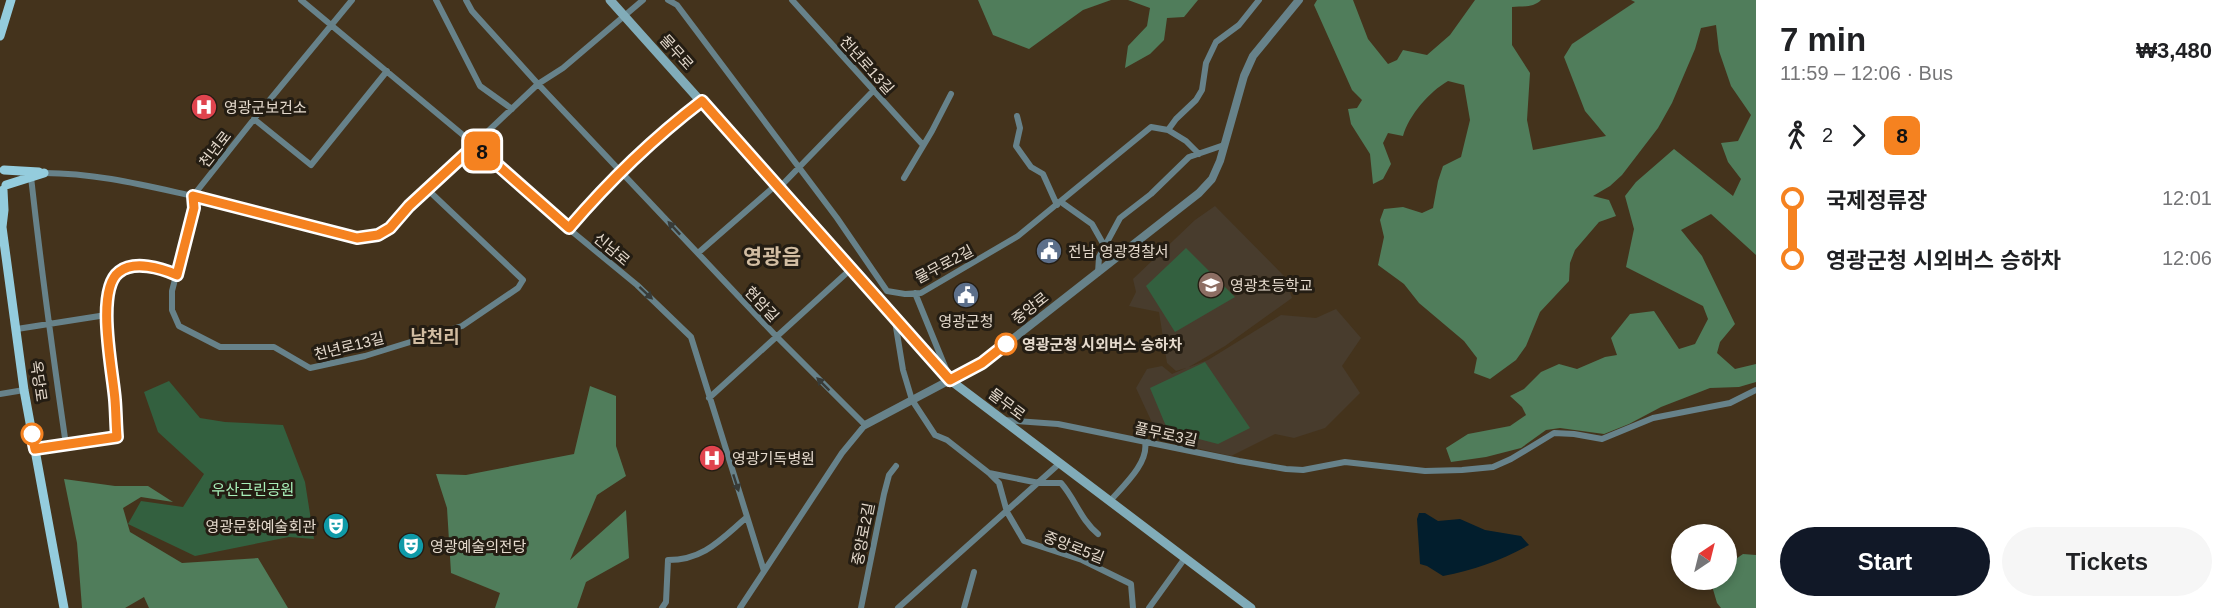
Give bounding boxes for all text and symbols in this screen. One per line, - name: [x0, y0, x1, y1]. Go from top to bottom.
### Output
- text: 7 min: [1780, 21, 1866, 58]
- street label: 물무로: [657, 31, 697, 73]
- street label: 천년로13길: [837, 33, 897, 97]
- text: ₩3,480: [2136, 38, 2212, 63]
- text: 11:59 – 12:06 · Bus: [1780, 62, 1953, 84]
- hospital icon: 영광군보건소: [189, 92, 219, 122]
- place label: 영광군보건소: [224, 99, 307, 116]
- icon: walk: [1780, 119, 1813, 152]
- icon: forward: [1842, 119, 1875, 152]
- text: 2: [1822, 124, 1833, 146]
- text: 8: [1896, 124, 1908, 147]
- street label: 천년로: [196, 127, 234, 171]
- line badge: 8: [462, 132, 502, 170]
- text: 8: [476, 140, 488, 163]
- text: 12:01: [2162, 187, 2212, 209]
- text: 국제정류장: [1826, 188, 1927, 213]
- one-way arrow: [668, 221, 681, 236]
- street label: 신남로: [591, 229, 633, 269]
- public building icon: 전남 영광경찰서: [1034, 236, 1064, 266]
- street label: 물무로2길: [912, 242, 976, 286]
- place label: 전남 영광경찰서: [1068, 243, 1169, 260]
- district label: 영광읍: [743, 245, 801, 268]
- text: 12:06: [2162, 247, 2212, 269]
- text: 영광군청 시외버스 승하차: [1826, 248, 2061, 273]
- school or university icon: 영광초등학교: [1196, 270, 1226, 300]
- place label: 영광초등학교: [1230, 277, 1313, 294]
- public building icon: 영광군청: [951, 280, 981, 310]
- street label: 현암길: [742, 283, 782, 325]
- one-way arrow: [638, 286, 652, 300]
- street label: 중앙로: [1008, 289, 1052, 327]
- place label: 영광군청: [938, 313, 994, 330]
- district label: 남천리: [410, 327, 460, 347]
- street label: 천년로13길: [312, 329, 386, 363]
- marker: 영광군청 시외버스 승하차: [995, 333, 1017, 355]
- place label: 영광군청 시외버스 승하차: [1022, 336, 1182, 353]
- street label: 옥당로: [28, 359, 50, 403]
- one-way arrow: [816, 377, 830, 392]
- street label: 물무로: [985, 385, 1029, 423]
- street label: 풀무로3길: [1133, 419, 1199, 449]
- unlabelled marker: [21, 423, 43, 445]
- hospital icon: 영광기독병원: [697, 443, 727, 473]
- place label: 영광기독병원: [732, 450, 815, 467]
- one-way arrow: [732, 474, 741, 492]
- park label: 우산근린공원: [212, 481, 294, 498]
- street label: 중앙로2길: [849, 501, 877, 567]
- theatre icon: 영광문화예술회관: [321, 511, 351, 541]
- place label: 영광문화예술회관: [206, 518, 316, 535]
- north arrow: [1671, 524, 1737, 590]
- map controls: [1671, 524, 1737, 590]
- button: Start: [1780, 527, 1990, 596]
- button: Tickets: [2002, 527, 2212, 596]
- street label: 중앙로5길: [1041, 528, 1107, 566]
- theatre icon: 영광예술의전당: [396, 531, 426, 561]
- place label: 영광예술의전당: [430, 538, 527, 555]

